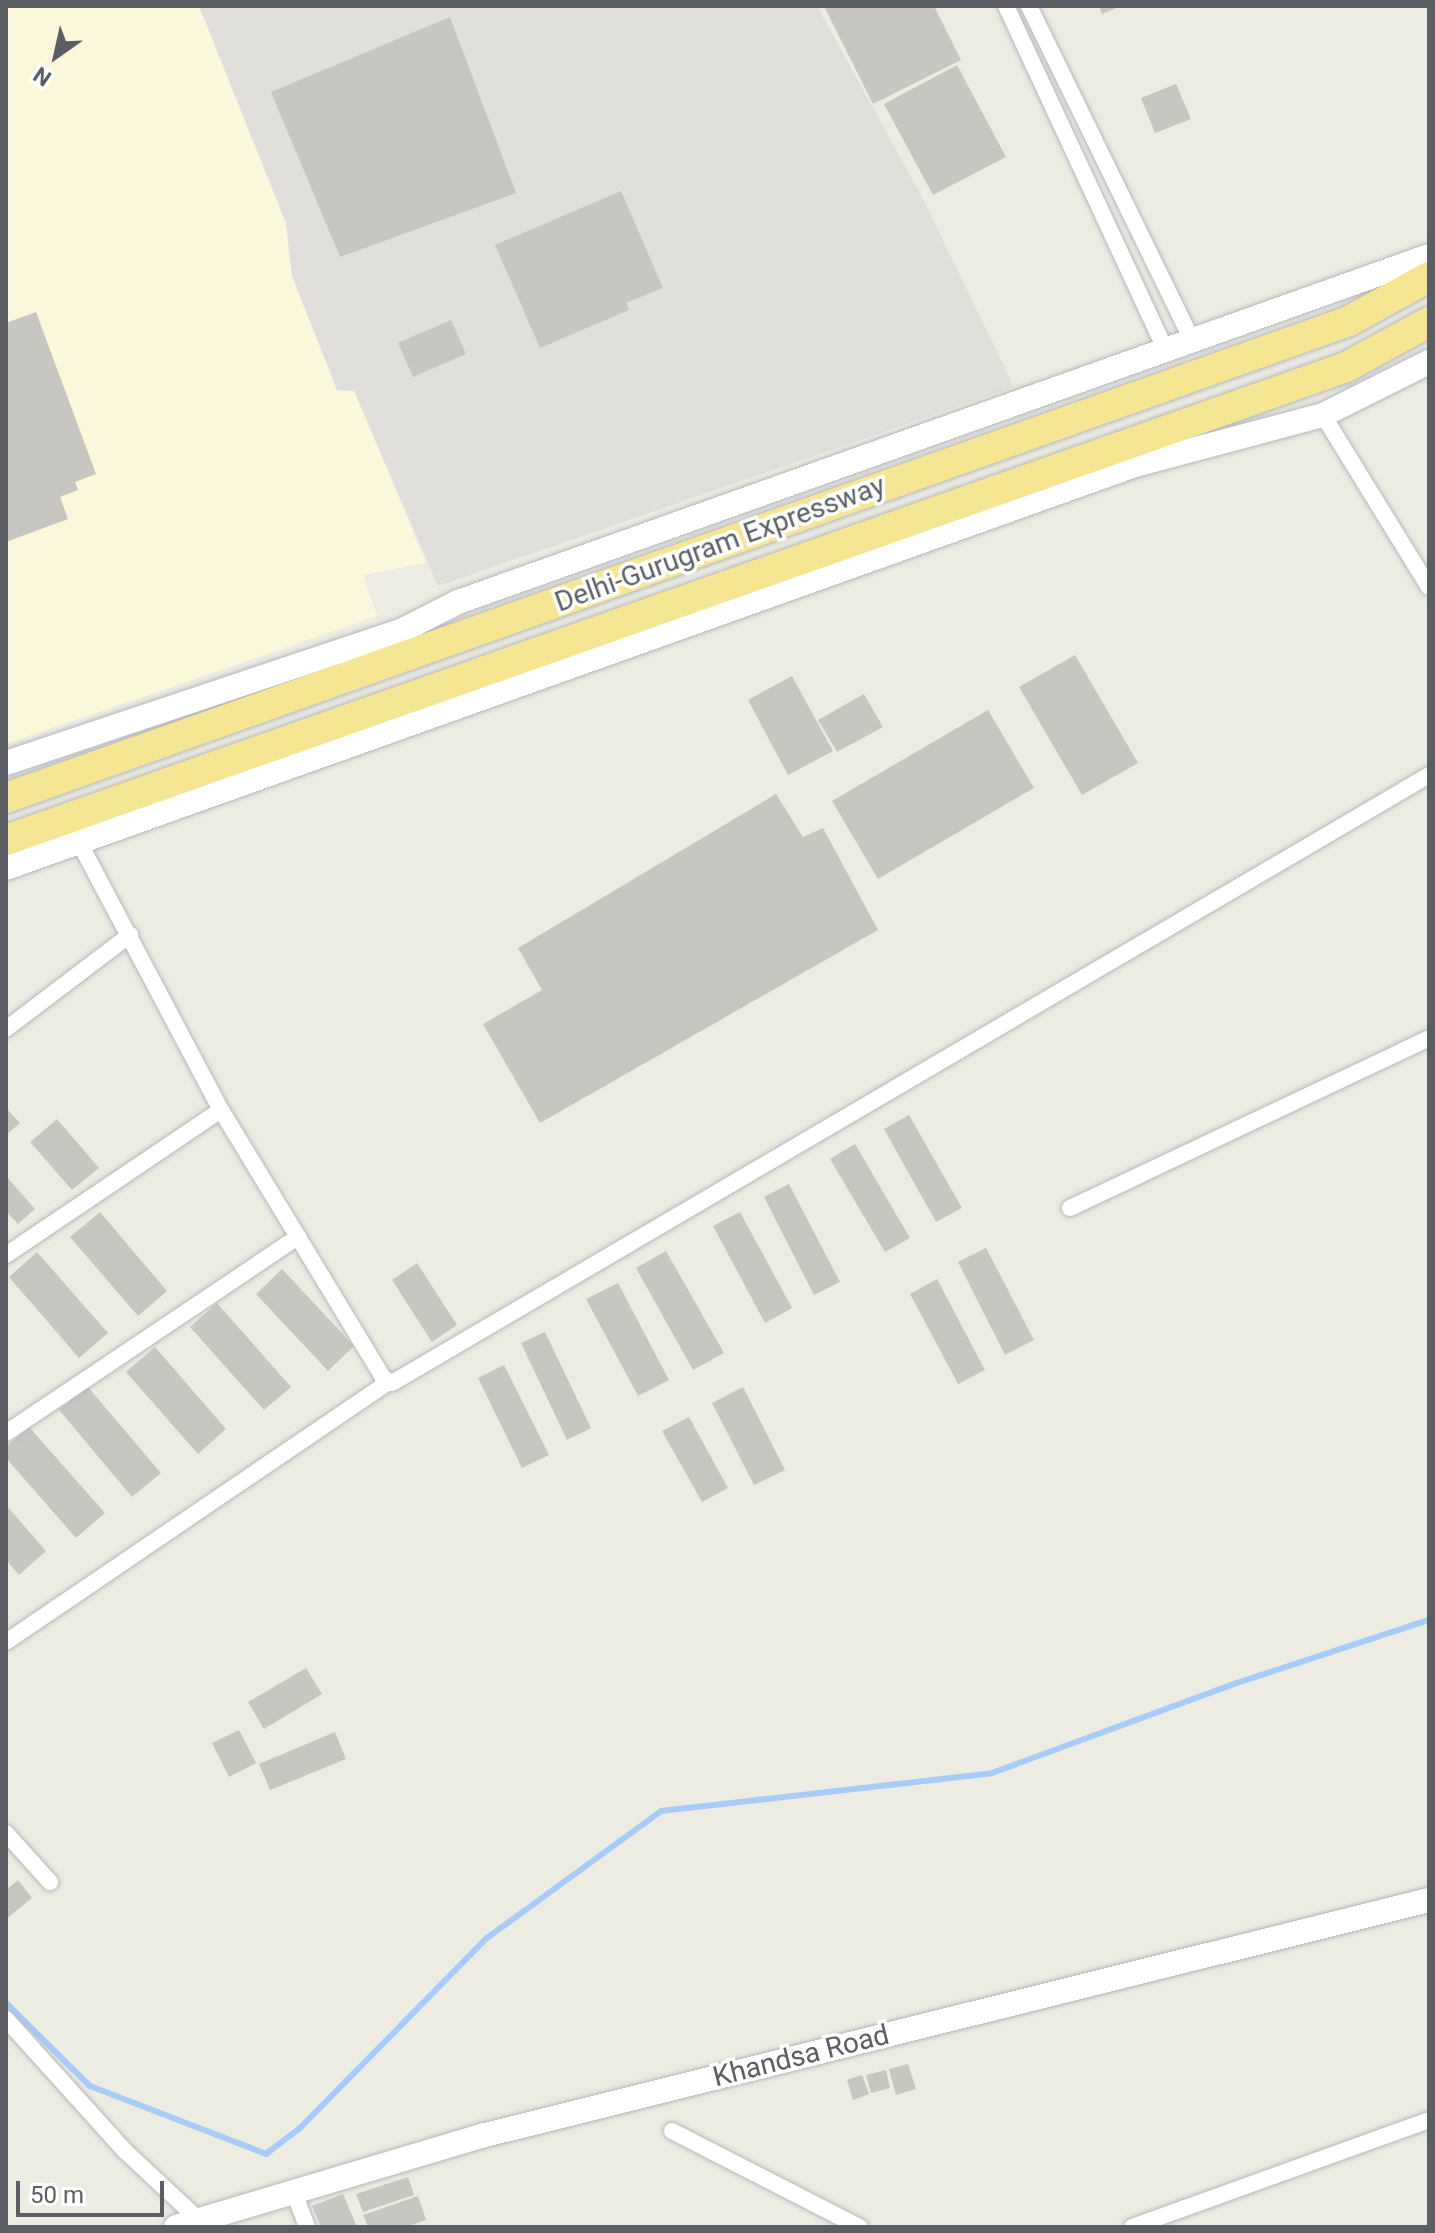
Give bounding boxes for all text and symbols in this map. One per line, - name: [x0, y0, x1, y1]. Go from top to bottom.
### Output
- north arrow: [16, 16, 96, 96]
- text: N: [29, 62, 56, 91]
- street label: Delhi-Gurugram Expressway: [550, 469, 890, 619]
- street label: Khandsa Road: [709, 2018, 893, 2094]
- scale bar: [20, 2165, 168, 2215]
- text: 50 m: [30, 2181, 84, 2209]

